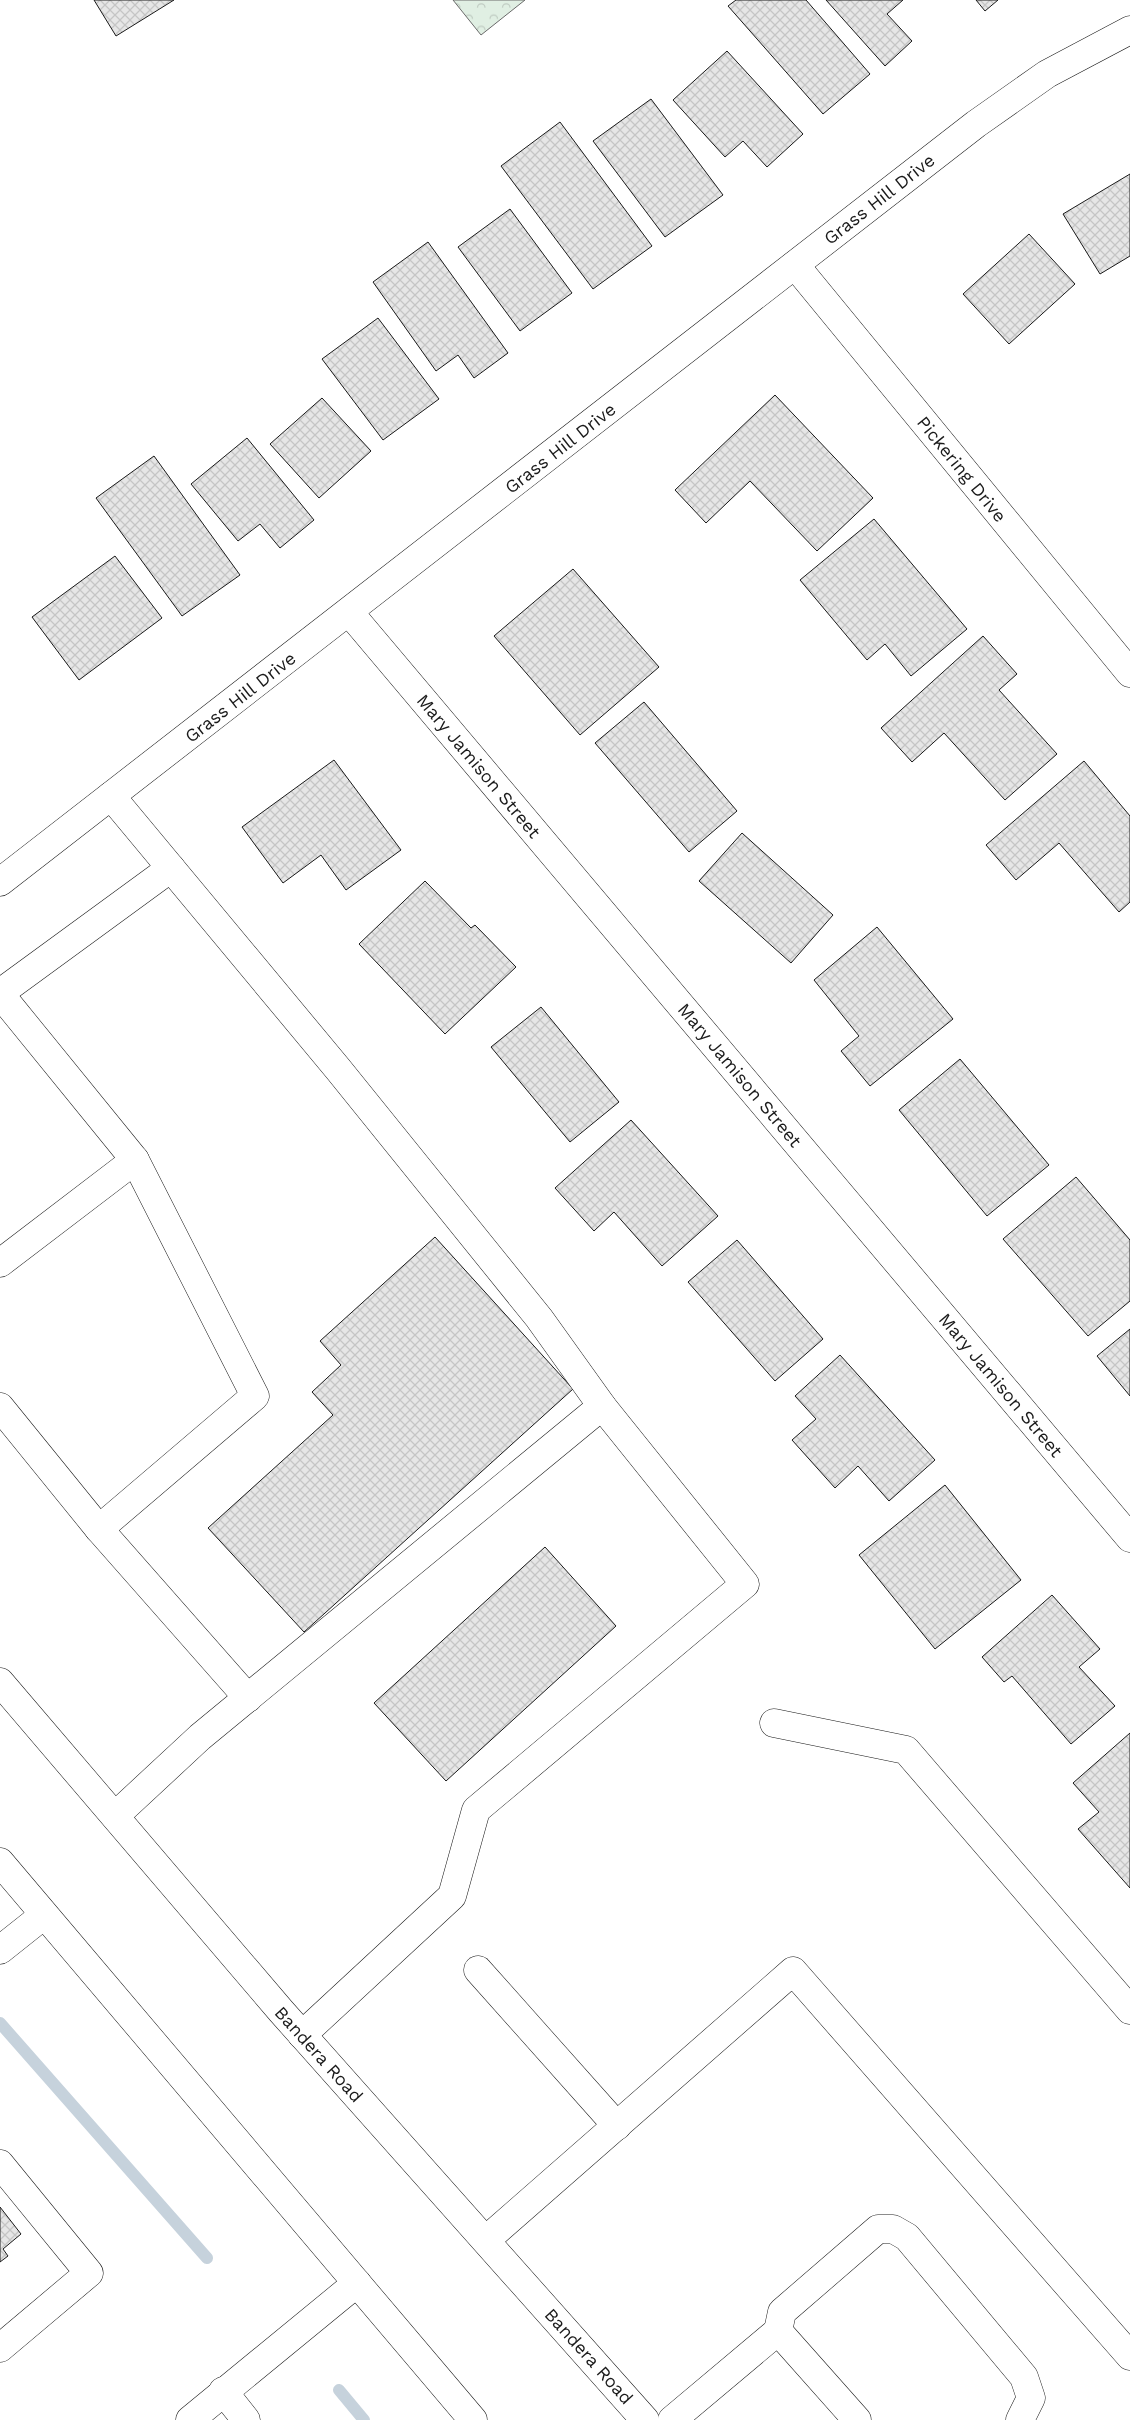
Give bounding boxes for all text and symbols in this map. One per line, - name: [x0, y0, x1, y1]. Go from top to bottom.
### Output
- street label: Grass Hill Drive: [819, 149, 939, 249]
- street label: Grass Hill Drive: [500, 398, 620, 498]
- street label: Pickering Drive: [913, 412, 1011, 526]
- street label: Grass Hill Drive: [180, 647, 300, 747]
- street label: Mary Jamison Street: [413, 690, 546, 842]
- street label: Mary Jamison Street: [674, 999, 807, 1151]
- street label: Mary Jamison Street: [935, 1309, 1068, 1461]
- street label: Bandera Road: [270, 2002, 368, 2106]
- street label: Bandera Road: [540, 2304, 638, 2408]

